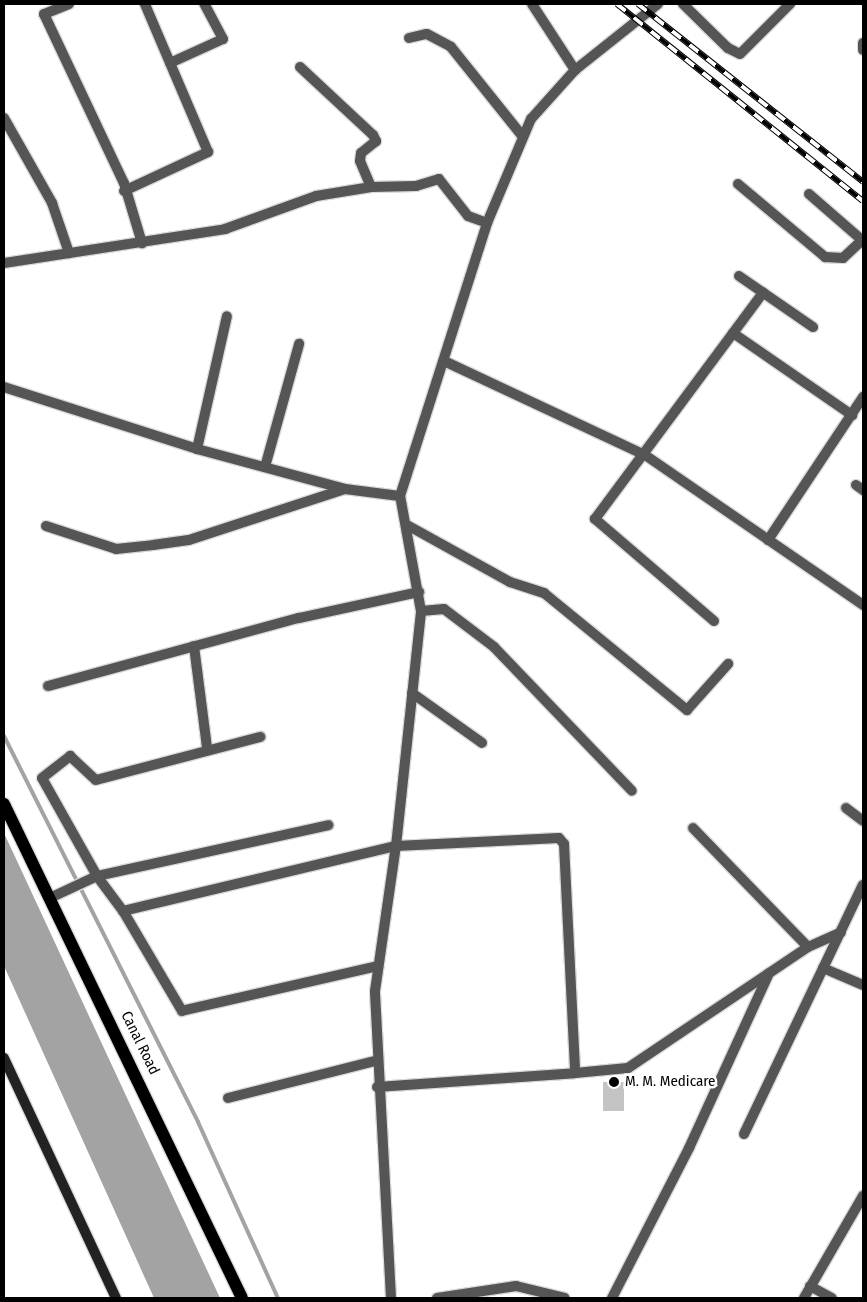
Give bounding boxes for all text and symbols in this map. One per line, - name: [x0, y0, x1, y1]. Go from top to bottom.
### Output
- street label: Canal Road: [117, 1008, 163, 1078]
- place label: M. M. Medicare: [625, 1073, 715, 1091]
- marker: M. M. Medicare: [607, 1075, 621, 1089]

